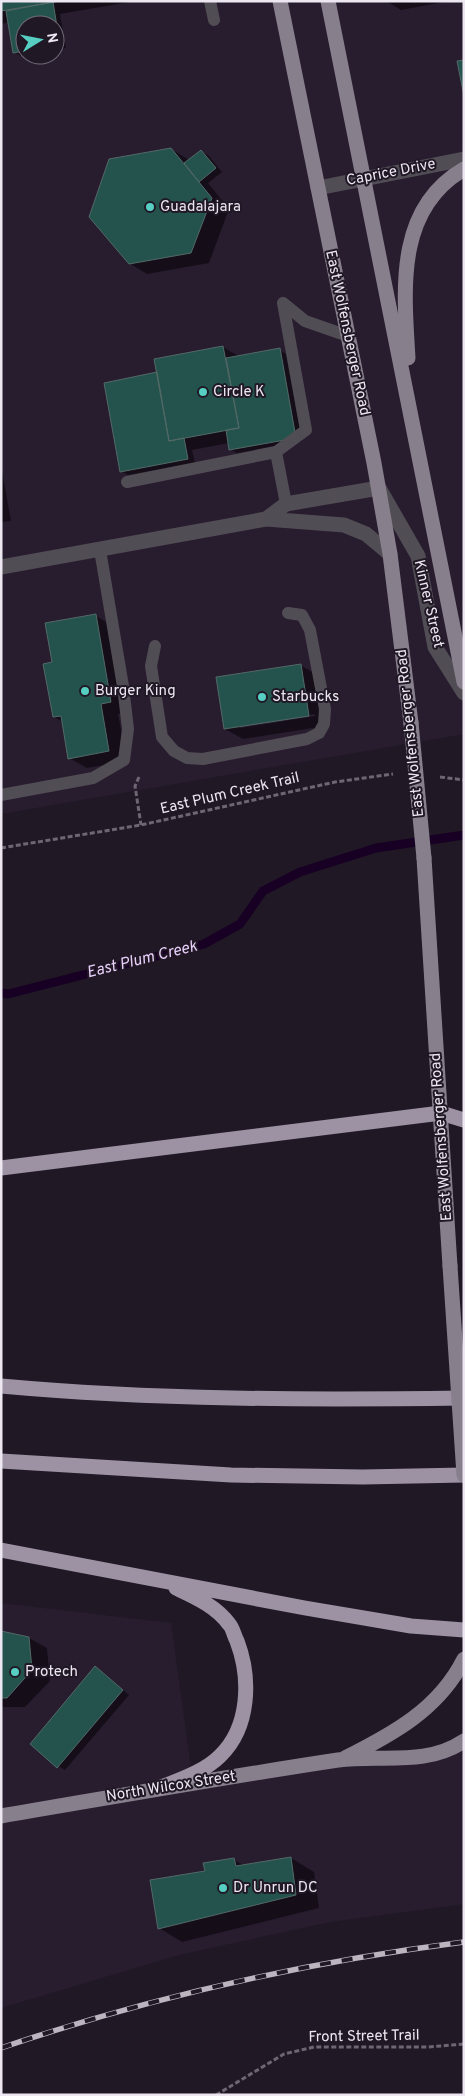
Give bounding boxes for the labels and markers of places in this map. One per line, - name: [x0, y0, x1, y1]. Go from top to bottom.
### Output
- place label: Guadalajara: [160, 198, 241, 217]
- marker: Guadalajara: [144, 201, 156, 213]
- place label: Circle K: [213, 383, 265, 402]
- marker: Circle K: [197, 386, 209, 398]
- place label: Burger King: [95, 682, 176, 701]
- marker: Burger King: [79, 685, 91, 697]
- place label: Starbucks: [272, 688, 339, 707]
- marker: Starbucks: [256, 691, 268, 703]
- place label: Protech: [25, 1663, 78, 1682]
- marker: Protech: [9, 1666, 21, 1678]
- place label: Dr Unrun DC: [233, 1879, 318, 1898]
- marker: Dr Unrun DC: [217, 1882, 229, 1894]

